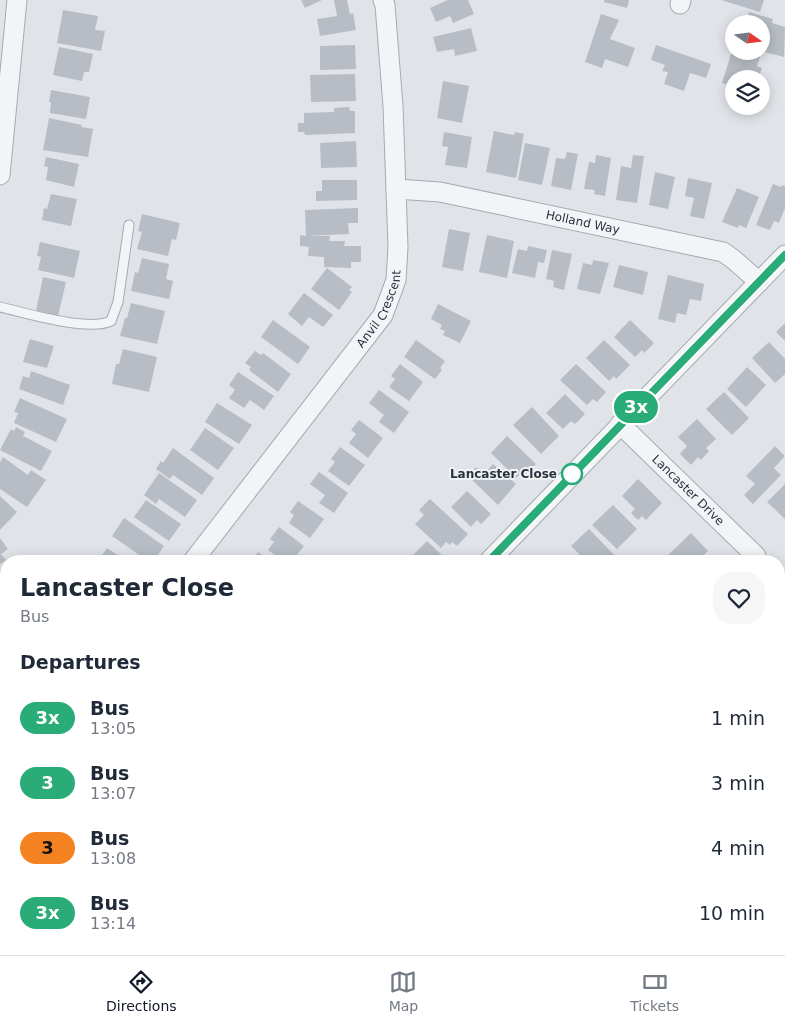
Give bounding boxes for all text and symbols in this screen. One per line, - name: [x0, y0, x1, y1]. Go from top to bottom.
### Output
- north arrow: [725, 15, 770, 60]
- map controls: [725, 15, 770, 115]
- button: layers: [725, 70, 770, 115]
- street label: Holland Way: [545, 208, 621, 237]
- street label: Anvil Crescent: [354, 269, 404, 350]
- line badge: 3x: [614, 391, 658, 423]
- text: 3x: [624, 396, 648, 417]
- street label: Lancaster Drive: [649, 452, 727, 528]
- marker: Lancaster Close: [561, 463, 583, 485]
- place label: Lancaster Close: [450, 467, 557, 481]
- button: heart: [713, 572, 765, 624]
- text: Lancaster Close: [20, 574, 234, 602]
- text: Bus: [20, 607, 49, 626]
- text: Departures: [20, 651, 141, 673]
- text: Bus: [90, 697, 129, 719]
- text: 3x: [35, 707, 60, 728]
- text: 1 min: [711, 707, 765, 729]
- text: 13:05: [90, 719, 136, 738]
- text: Bus: [90, 762, 129, 784]
- text: 3: [41, 772, 54, 793]
- text: 3 min: [711, 772, 765, 794]
- text: 13:07: [90, 784, 136, 803]
- text: Bus: [90, 827, 129, 849]
- text: 3: [41, 837, 54, 858]
- text: 4 min: [711, 837, 765, 859]
- text: 13:08: [90, 849, 136, 868]
- text: Bus: [90, 892, 129, 914]
- text: 3x: [35, 902, 60, 923]
- text: 10 min: [699, 902, 765, 924]
- text: 13:14: [90, 914, 136, 933]
- tab: Directions: [106, 968, 177, 1014]
- tab: Map: [389, 968, 418, 1014]
- tab: Tickets: [630, 968, 679, 1014]

